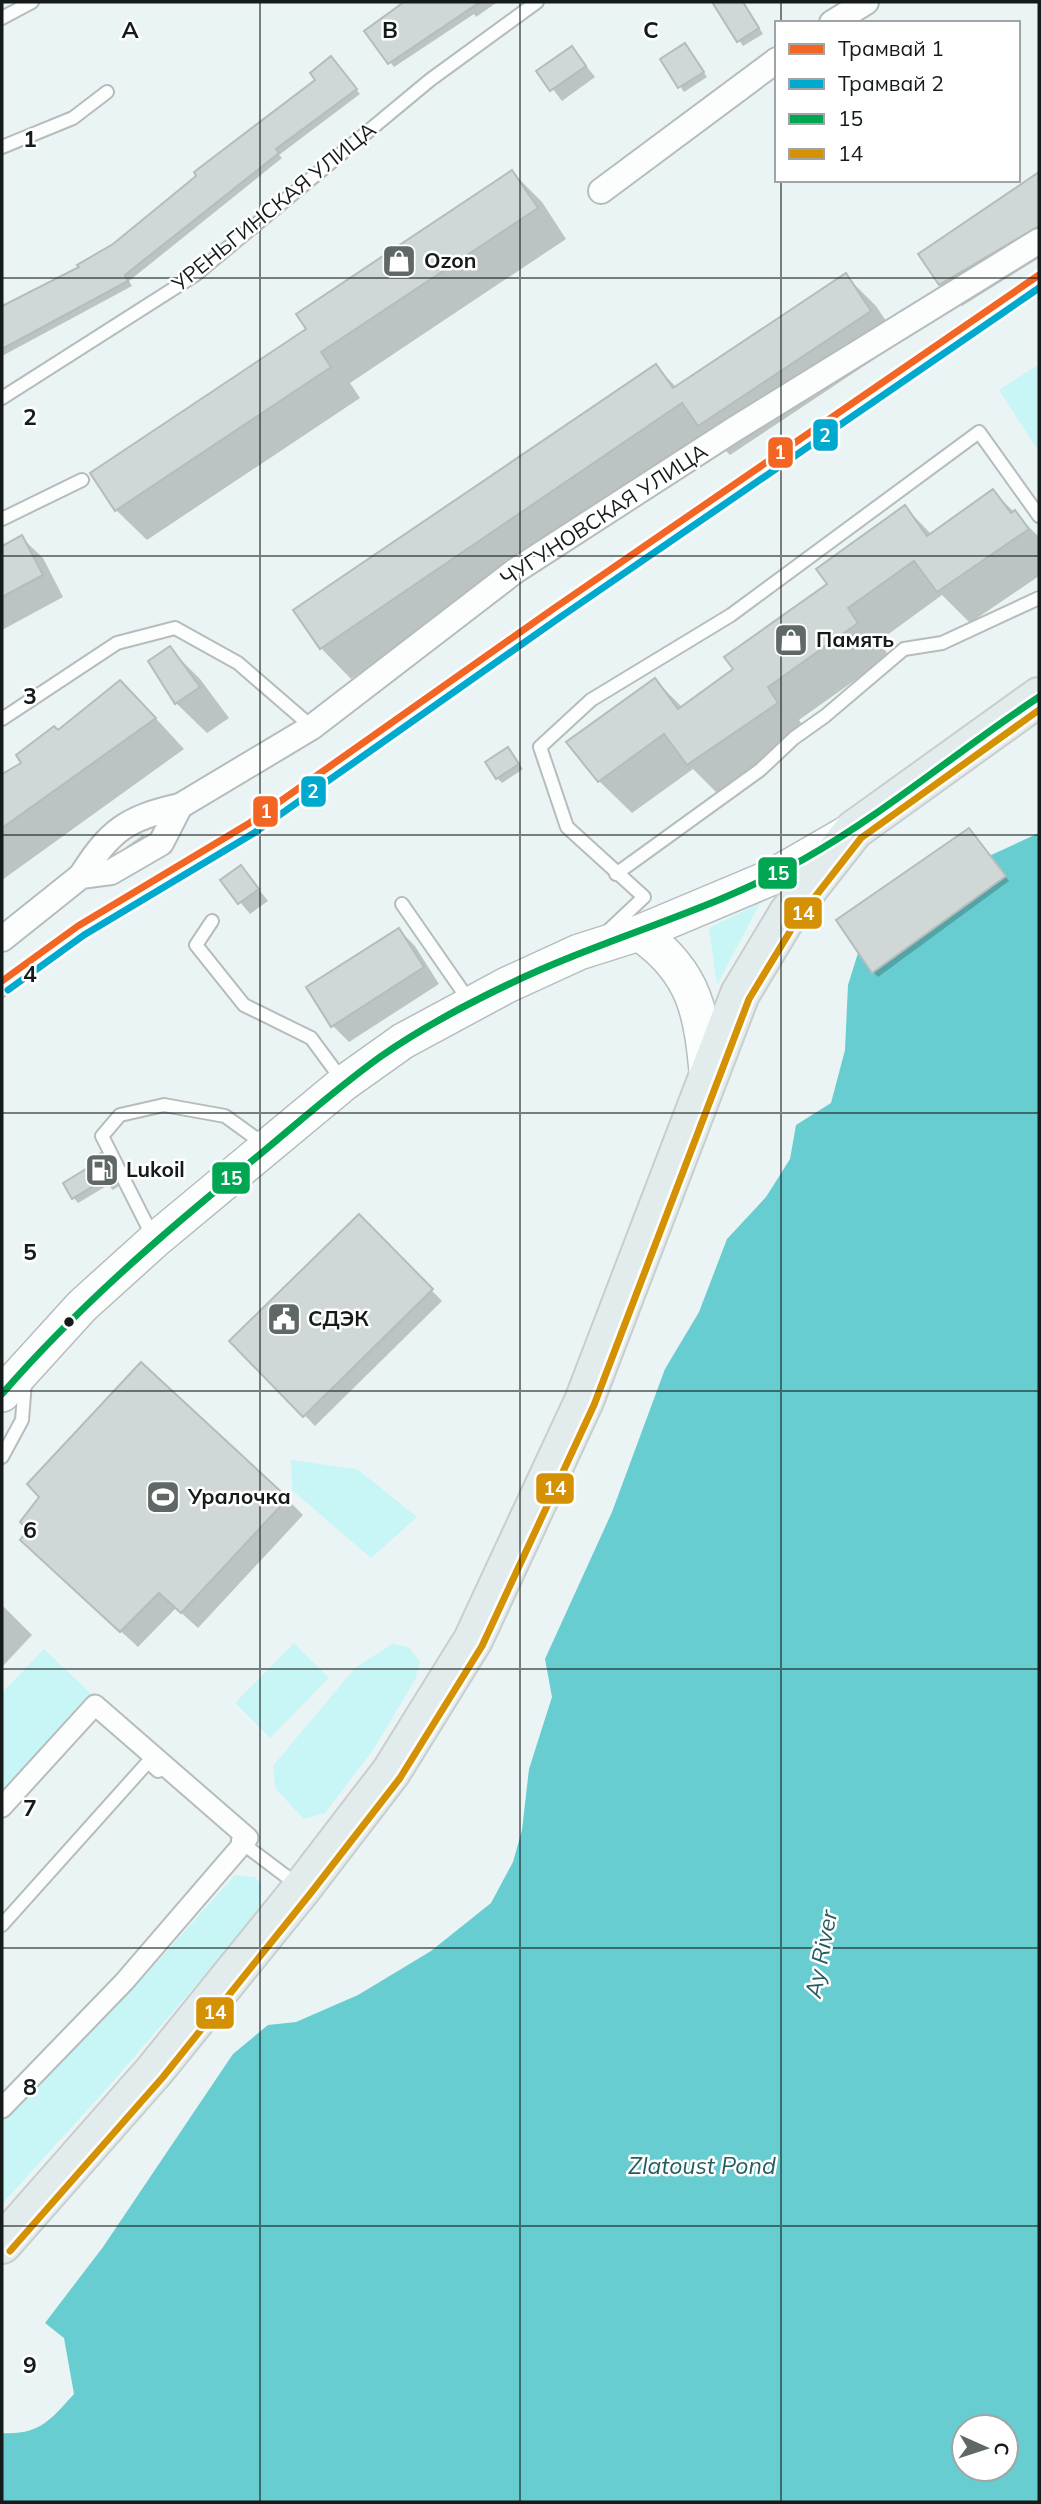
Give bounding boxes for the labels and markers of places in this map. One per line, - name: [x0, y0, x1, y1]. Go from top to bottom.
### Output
- shop icon: Ozon: [380, 242, 418, 280]
- place label: Ozon: [424, 247, 476, 273]
- shop icon: Память: [772, 621, 810, 659]
- place label: Память: [816, 626, 894, 652]
- fuel station icon: Lukoil: [83, 1151, 121, 1189]
- place label: Lukoil: [126, 1156, 185, 1182]
- public building icon: СДЭК: [265, 1300, 303, 1338]
- place label: СДЭК: [308, 1305, 369, 1331]
- unlabelled marker: [62, 1315, 76, 1329]
- sports icon: Уралочка: [144, 1478, 182, 1516]
- place label: Уралочка: [187, 1483, 291, 1509]

